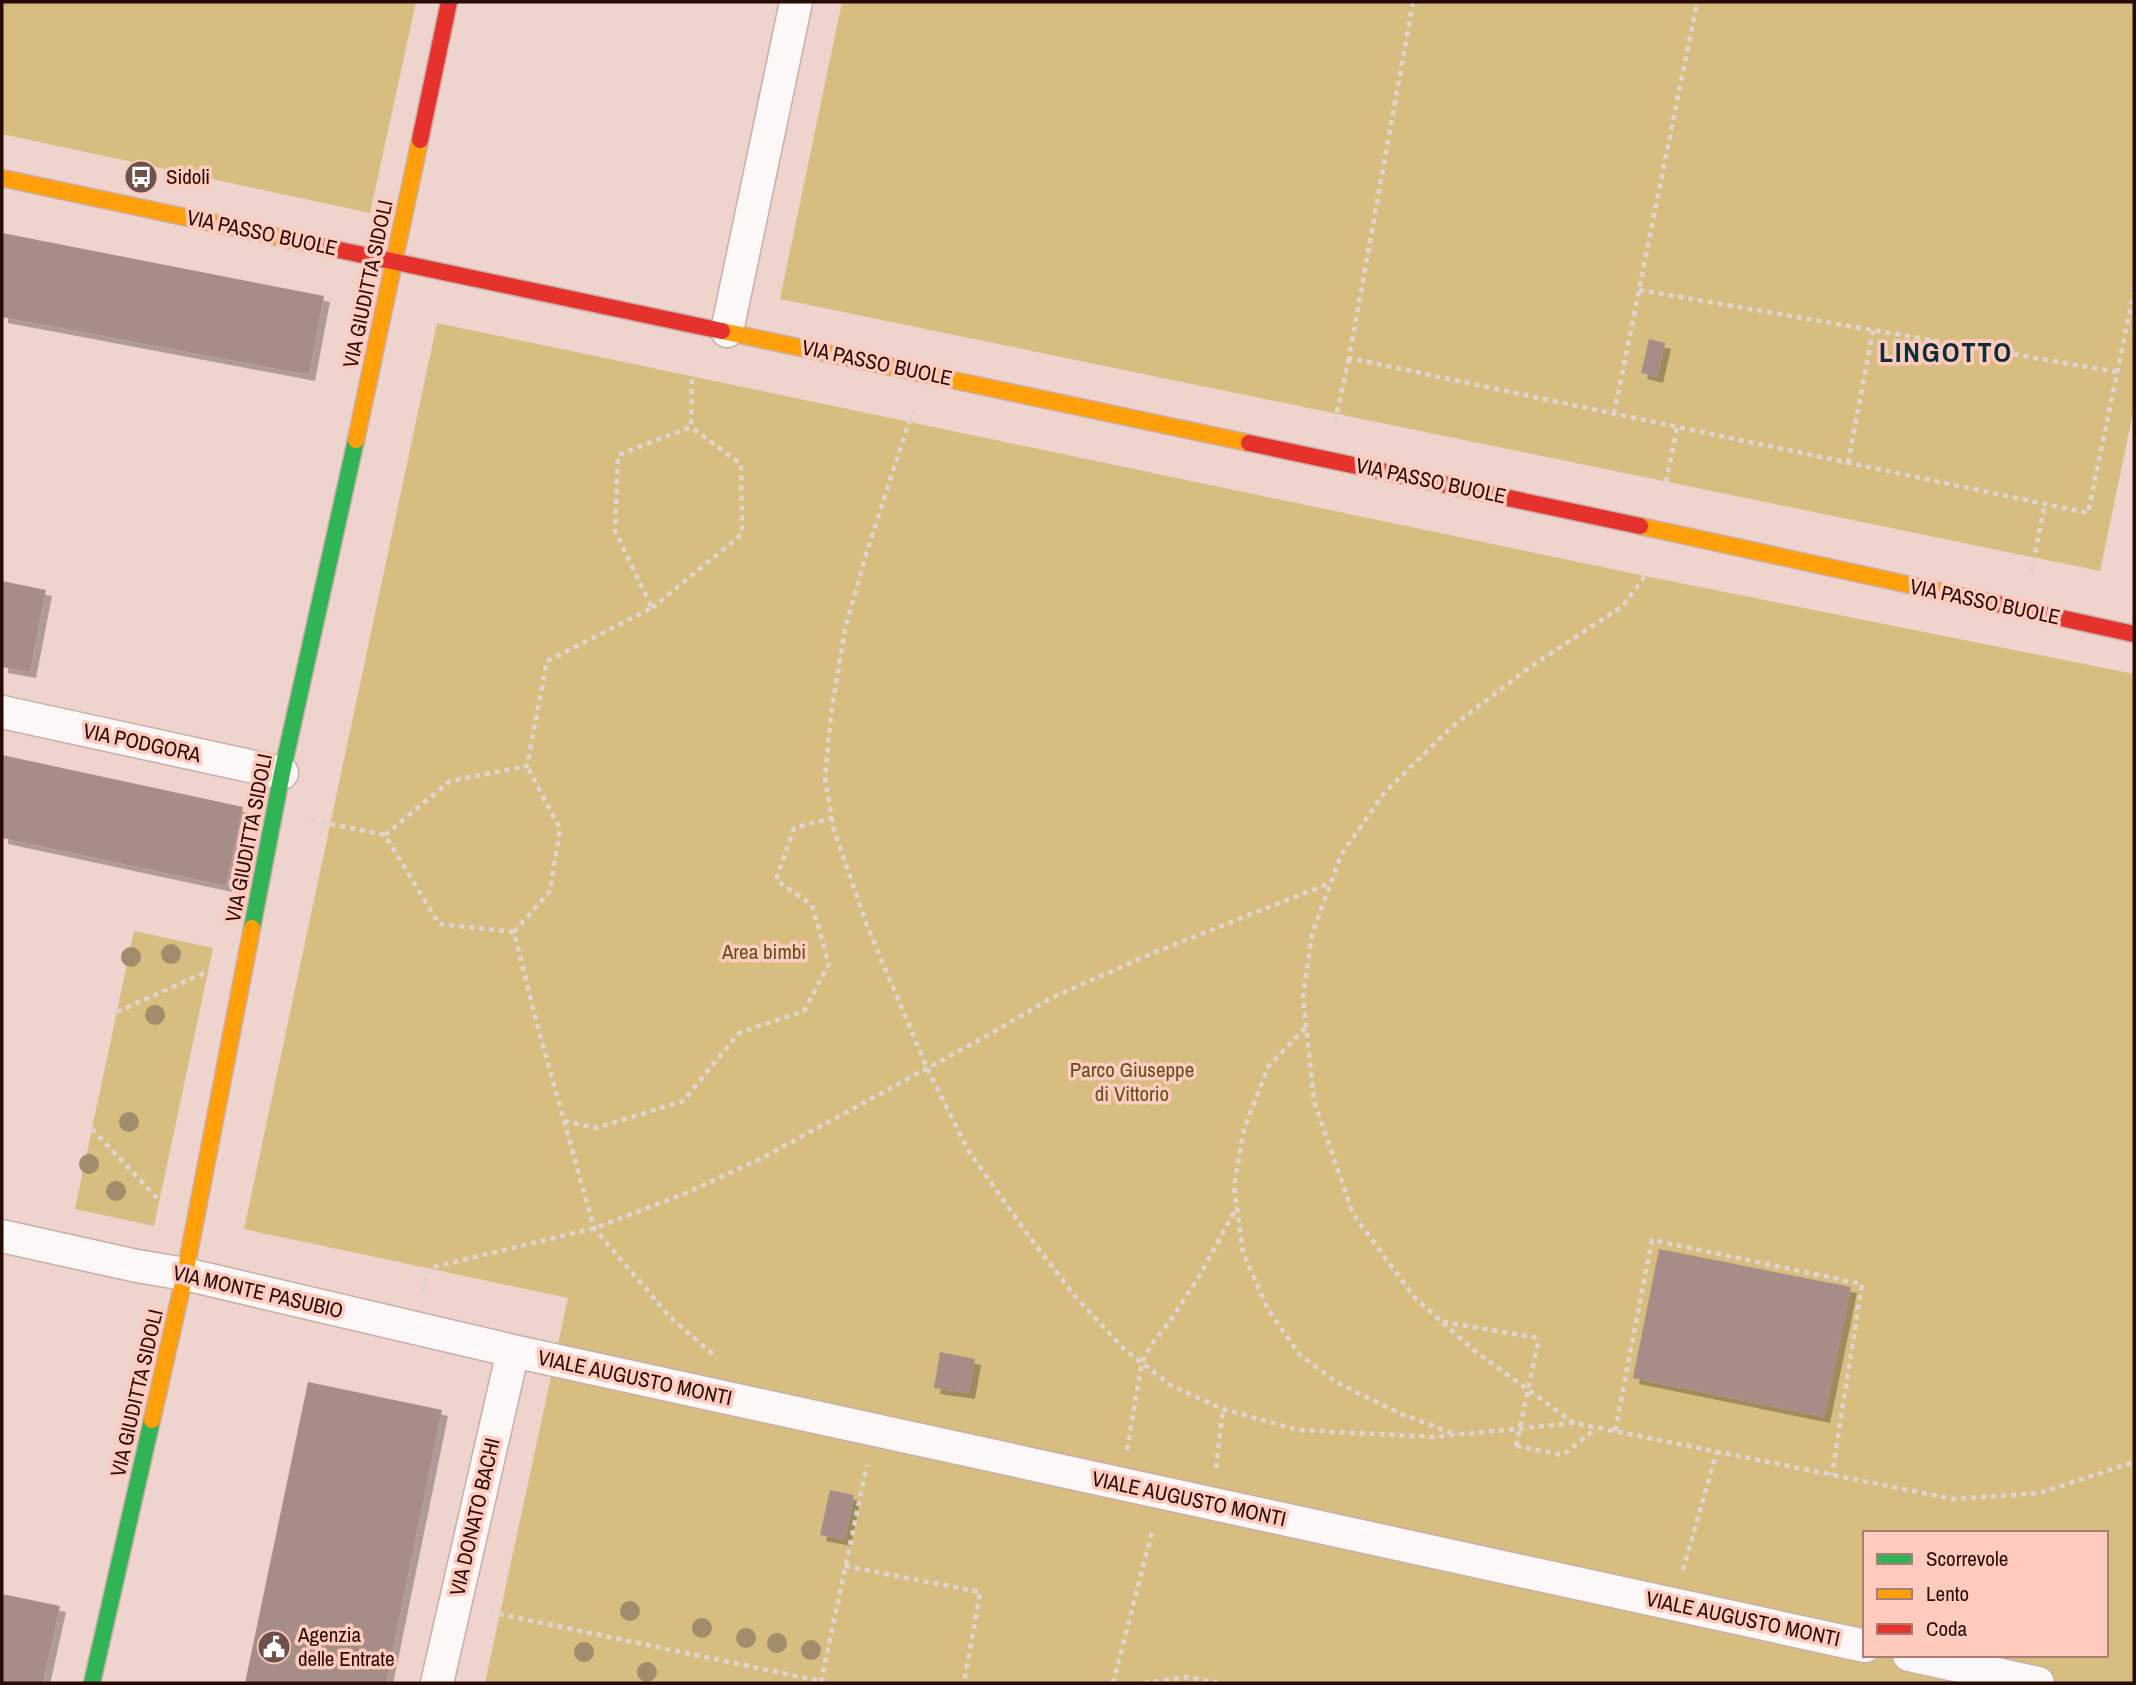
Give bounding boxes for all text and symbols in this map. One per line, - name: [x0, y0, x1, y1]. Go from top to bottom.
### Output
- bus stop icon: Sidoli: [122, 158, 160, 196]
- place label: Sidoli: [166, 162, 210, 191]
- street label: VIA GIUDITTA SIDOLI: [336, 197, 399, 371]
- street label: VIA PASSO BUOLE: [184, 202, 340, 263]
- street label: VIA PASSO BUOLE: [799, 332, 955, 393]
- district label: LINGOTTO: [1879, 333, 2013, 371]
- street label: VIA PASSO BUOLE: [1353, 450, 1509, 511]
- street label: VIA PASSO BUOLE: [1907, 571, 2063, 632]
- street label: VIA PODGORA: [81, 716, 204, 769]
- street label: VIA GIUDITTA SIDOLI: [218, 751, 279, 925]
- park label: Area bimbi: [721, 937, 806, 966]
- park label: Parco Giuseppe di Vittorio: [1070, 1055, 1194, 1108]
- street label: VIA MONTE PASUBIO: [170, 1258, 346, 1325]
- street label: VIA GIUDITTA SIDOLI: [103, 1306, 170, 1479]
- street label: VIALE AUGUSTO MONTI: [535, 1343, 735, 1412]
- street label: VIA DONATO BACHI: [442, 1435, 507, 1599]
- street label: VIALE AUGUSTO MONTI: [1089, 1464, 1289, 1533]
- legend: [1863, 1531, 2108, 1657]
- text: Scorrevole: [1926, 1544, 2008, 1573]
- text: Lento: [1926, 1579, 1969, 1608]
- street label: VIALE AUGUSTO MONTI: [1643, 1584, 1843, 1653]
- text: Coda: [1926, 1614, 1968, 1643]
- place label: Agenzia delle Entrate: [297, 1620, 395, 1673]
- public building icon: Agenzia delle Entrate: [255, 1628, 293, 1666]

